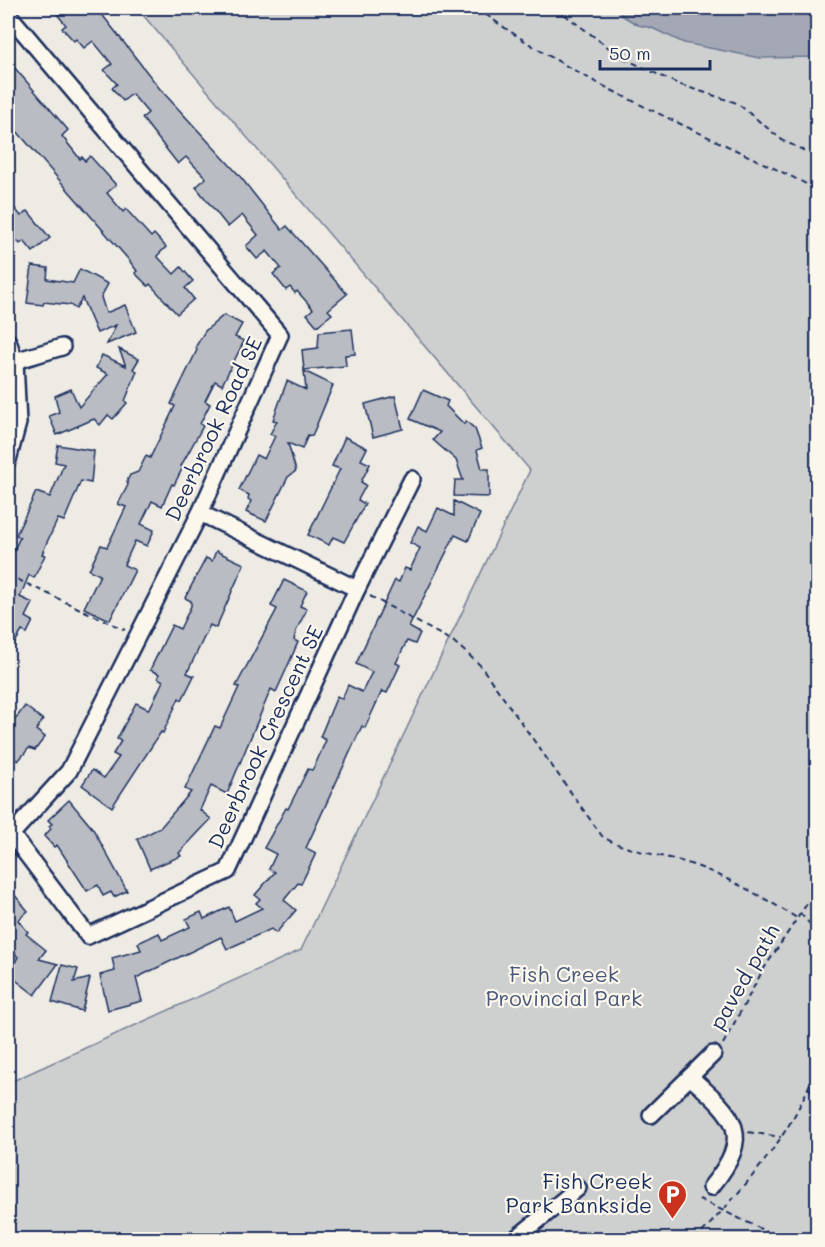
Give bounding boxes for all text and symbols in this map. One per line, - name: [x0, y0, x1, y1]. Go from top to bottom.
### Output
- scale bar: [600, 33, 710, 71]
- text: 50 m: [609, 41, 651, 65]
- street label: Deerbrook Road SE: [158, 332, 267, 525]
- street label: Deerbrook Crescent SE: [201, 620, 328, 852]
- street label: paved path: [703, 919, 785, 1034]
- park label: Fish Creek Provincial Park: [486, 960, 642, 1011]
- place label: Fish Creek Park Bankside: [506, 1167, 652, 1218]
- parking icon: Fish Creek Park Bankside: [657, 1178, 689, 1220]

